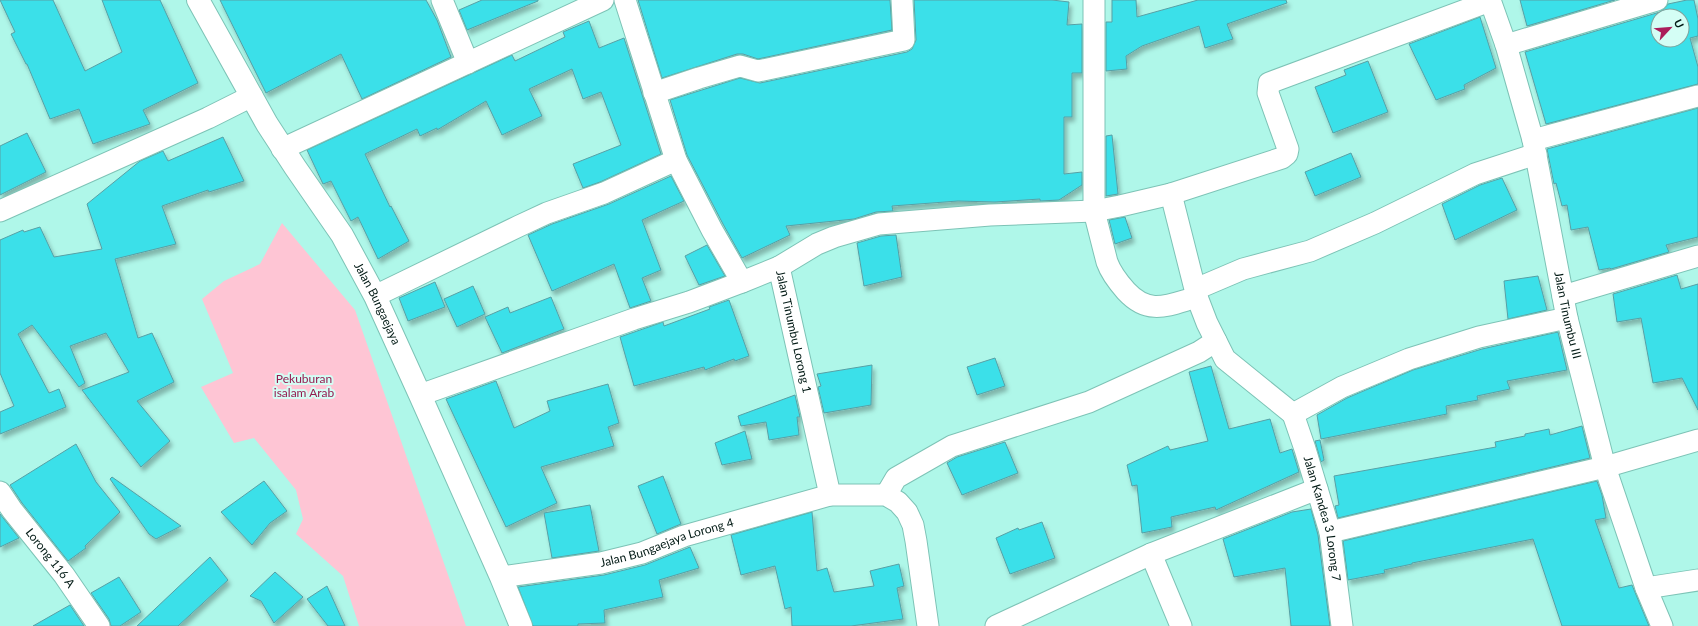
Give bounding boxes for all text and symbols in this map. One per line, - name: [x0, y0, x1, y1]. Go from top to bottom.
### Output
- north arrow: [1650, 8, 1690, 48]
- text: U: [1672, 17, 1687, 30]
- street label: Jalan Bungaejaya: [351, 260, 404, 347]
- street label: Jalan Tinumbu Lorong 1: [773, 269, 815, 394]
- street label: Jalan Tinumbu III: [1551, 270, 1585, 360]
- park label: Pekuburan isalam Arab: [274, 371, 334, 400]
- street label: Jalan Kandea 3 Lorong 7: [1301, 454, 1344, 582]
- street label: Jalan Bungaejaya Lorong 4: [598, 514, 735, 570]
- street label: Lorong 116 A: [23, 525, 79, 591]

